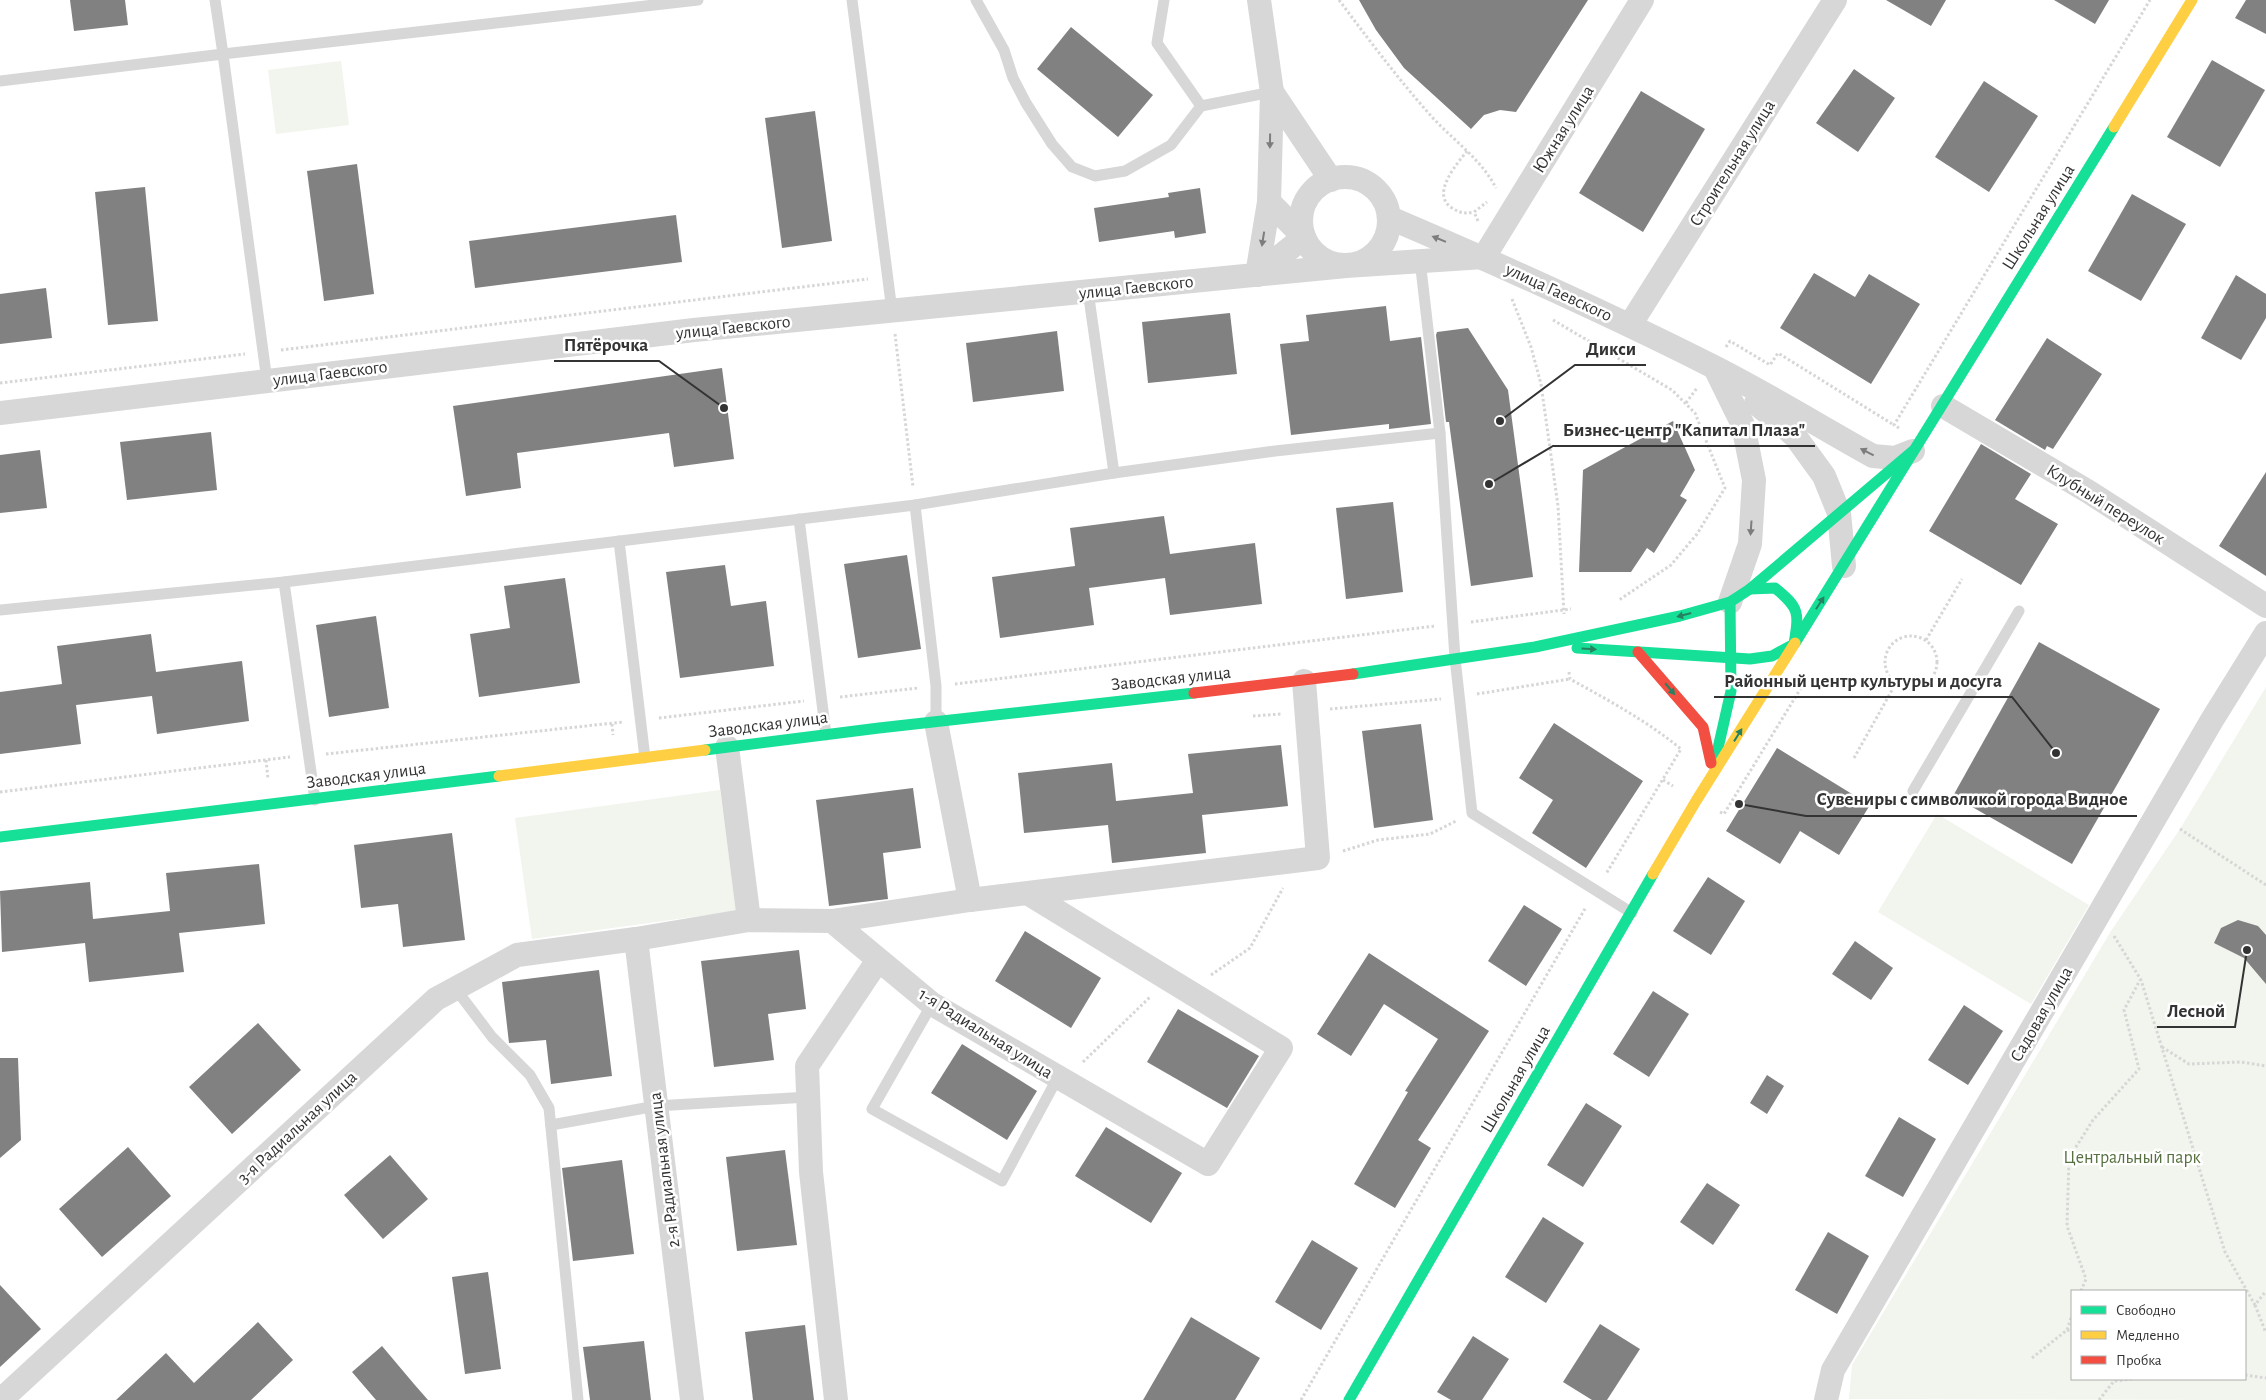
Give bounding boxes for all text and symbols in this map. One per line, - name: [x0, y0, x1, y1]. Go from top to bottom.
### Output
- street label: Южная улица: [1530, 83, 1598, 176]
- street label: Строительная улица: [1687, 97, 1779, 230]
- one-way arrow: [1266, 133, 1274, 149]
- street label: Школьная улица: [1999, 162, 2078, 273]
- one-way arrow: [1259, 231, 1267, 247]
- one-way arrow: [1432, 234, 1446, 242]
- street label: улица Гаевского: [1502, 260, 1615, 325]
- street label: улица Гаевского: [1077, 273, 1194, 303]
- street label: улица Гаевского: [674, 313, 791, 343]
- callout: Пятёрочка: [554, 327, 659, 361]
- callout: Дикси: [1575, 331, 1646, 365]
- text: Пятёрочка: [564, 336, 648, 355]
- text: Дикси: [1586, 340, 1636, 359]
- street label: улица Гаевского: [271, 358, 388, 390]
- callout: Бизнес-центр "Капитал Плаза": [1553, 412, 1815, 446]
- text: Бизнес-центр "Капитал Плаза": [1563, 421, 1805, 440]
- one-way arrow: [1860, 448, 1874, 456]
- street label: Клубный переулок: [2043, 460, 2169, 549]
- one-way arrow: [1746, 521, 1754, 537]
- one-way arrow: [1815, 596, 1825, 609]
- one-way arrow: [1676, 611, 1691, 619]
- one-way arrow: [1581, 645, 1597, 653]
- callout: Районный центр культуры и досуга: [1714, 663, 2012, 697]
- street label: Заводская улица: [1110, 664, 1232, 694]
- text: Районный центр культуры и досуга: [1724, 672, 2002, 691]
- one-way arrow: [1664, 682, 1675, 695]
- street label: Заводская улица: [707, 709, 829, 741]
- one-way arrow: [1733, 728, 1742, 741]
- street label: Заводская улица: [305, 760, 427, 792]
- callout: Сувениры с символикой города Видное: [1806, 782, 2137, 816]
- text: Сувениры с символикой города Видное: [1816, 790, 2128, 809]
- street label: Садовая улица: [2007, 964, 2076, 1065]
- street label: 1-я Радиальная улица: [915, 985, 1056, 1082]
- callout: Лесной: [2157, 993, 2235, 1027]
- text: Лесной: [2167, 1002, 2225, 1021]
- street label: Школьная улица: [1478, 1023, 1554, 1136]
- street label: 3-я Радиальная улица: [235, 1068, 361, 1187]
- street label: 2-я Радиальная улица: [647, 1091, 683, 1249]
- park label: Центральный парк: [2063, 1149, 2201, 1167]
- legend: [2071, 1290, 2246, 1380]
- text: Свободно: [2116, 1303, 2176, 1318]
- text: Медленно: [2116, 1328, 2180, 1343]
- text: Пробка: [2116, 1353, 2162, 1368]

